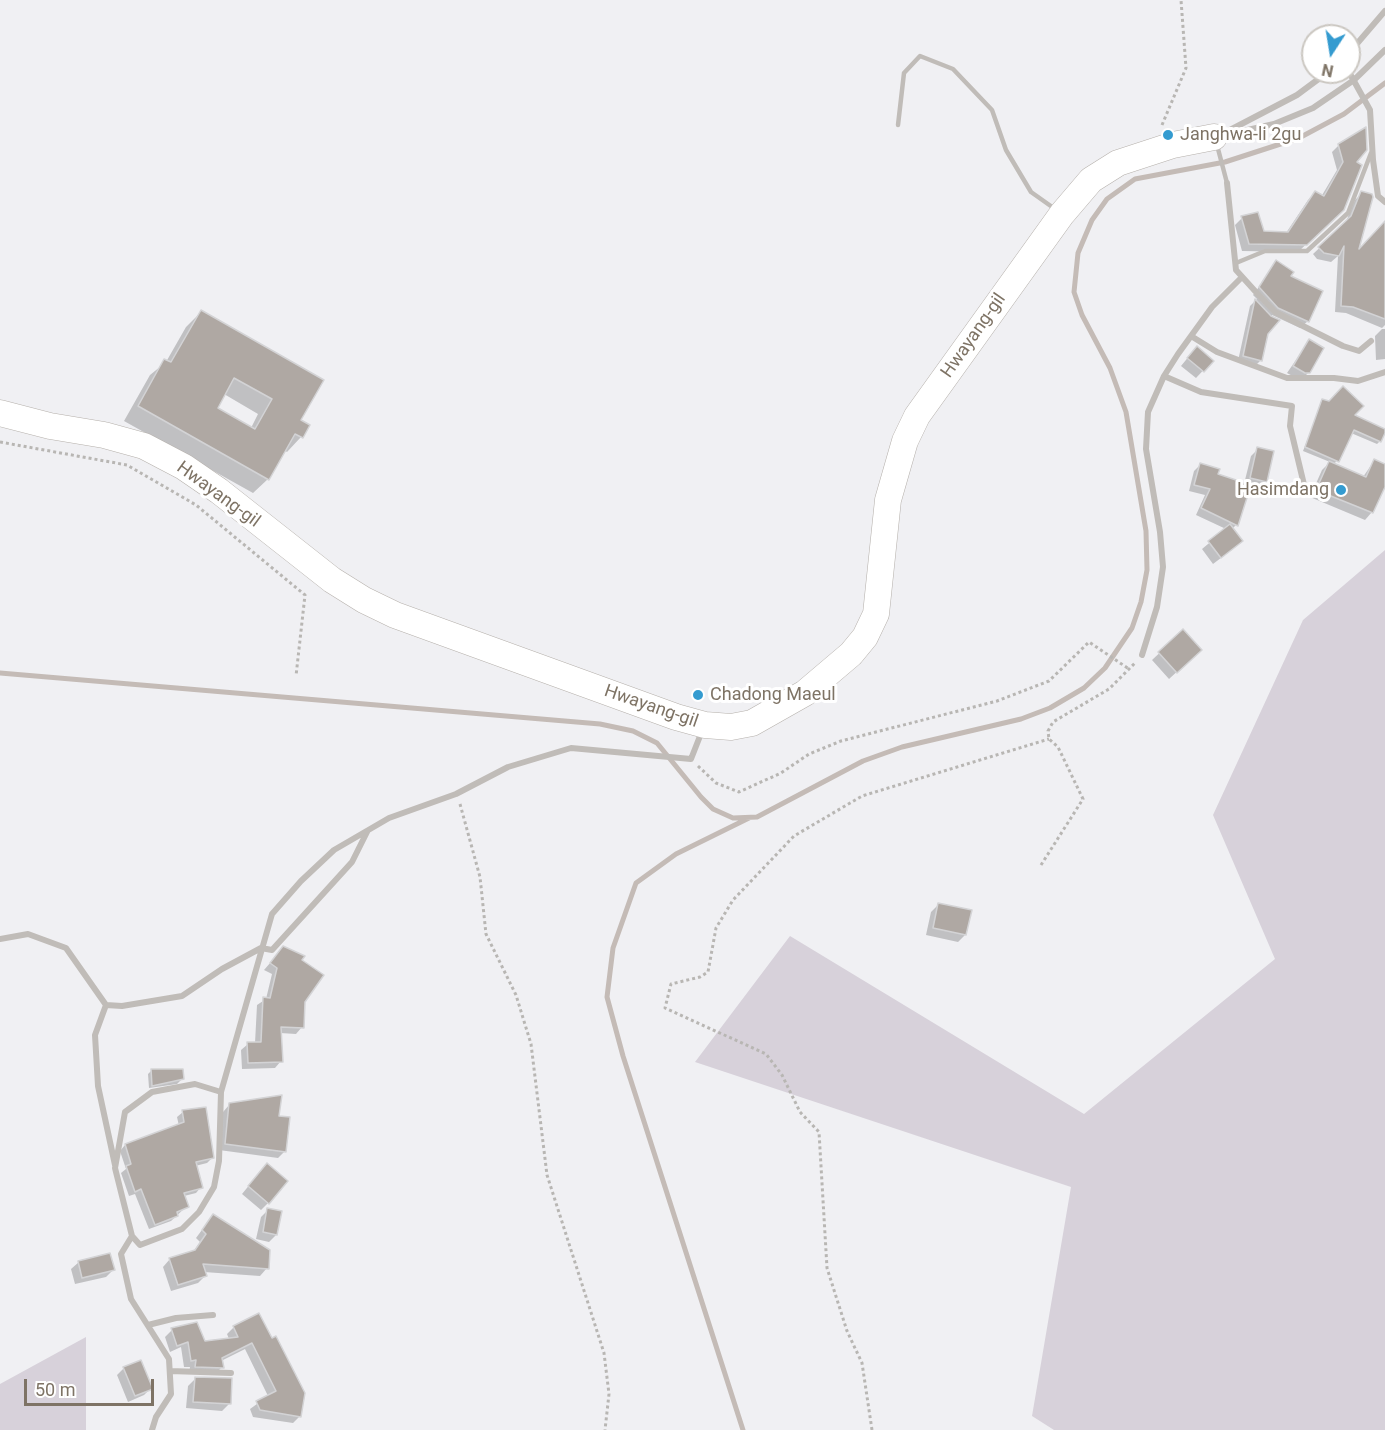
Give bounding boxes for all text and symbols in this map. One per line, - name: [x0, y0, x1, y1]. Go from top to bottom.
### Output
- north arrow: [1301, 24, 1361, 84]
- text: N: [1320, 60, 1335, 81]
- place label: Janghwa-li 2gu: [1180, 124, 1301, 146]
- marker: Janghwa-li 2gu: [1161, 128, 1175, 142]
- street label: Hwayang-gil: [937, 290, 1011, 382]
- street label: Hwayang-gil: [172, 457, 264, 533]
- place label: Hasimdang: [1237, 479, 1329, 501]
- marker: Hasimdang: [1334, 483, 1348, 497]
- street label: Hwayang-gil: [601, 681, 701, 733]
- place label: Chadong Maeul: [710, 684, 836, 706]
- marker: Chadong Maeul: [691, 688, 705, 702]
- scale bar: [27, 1367, 158, 1405]
- text: 50 m: [35, 1379, 75, 1400]

